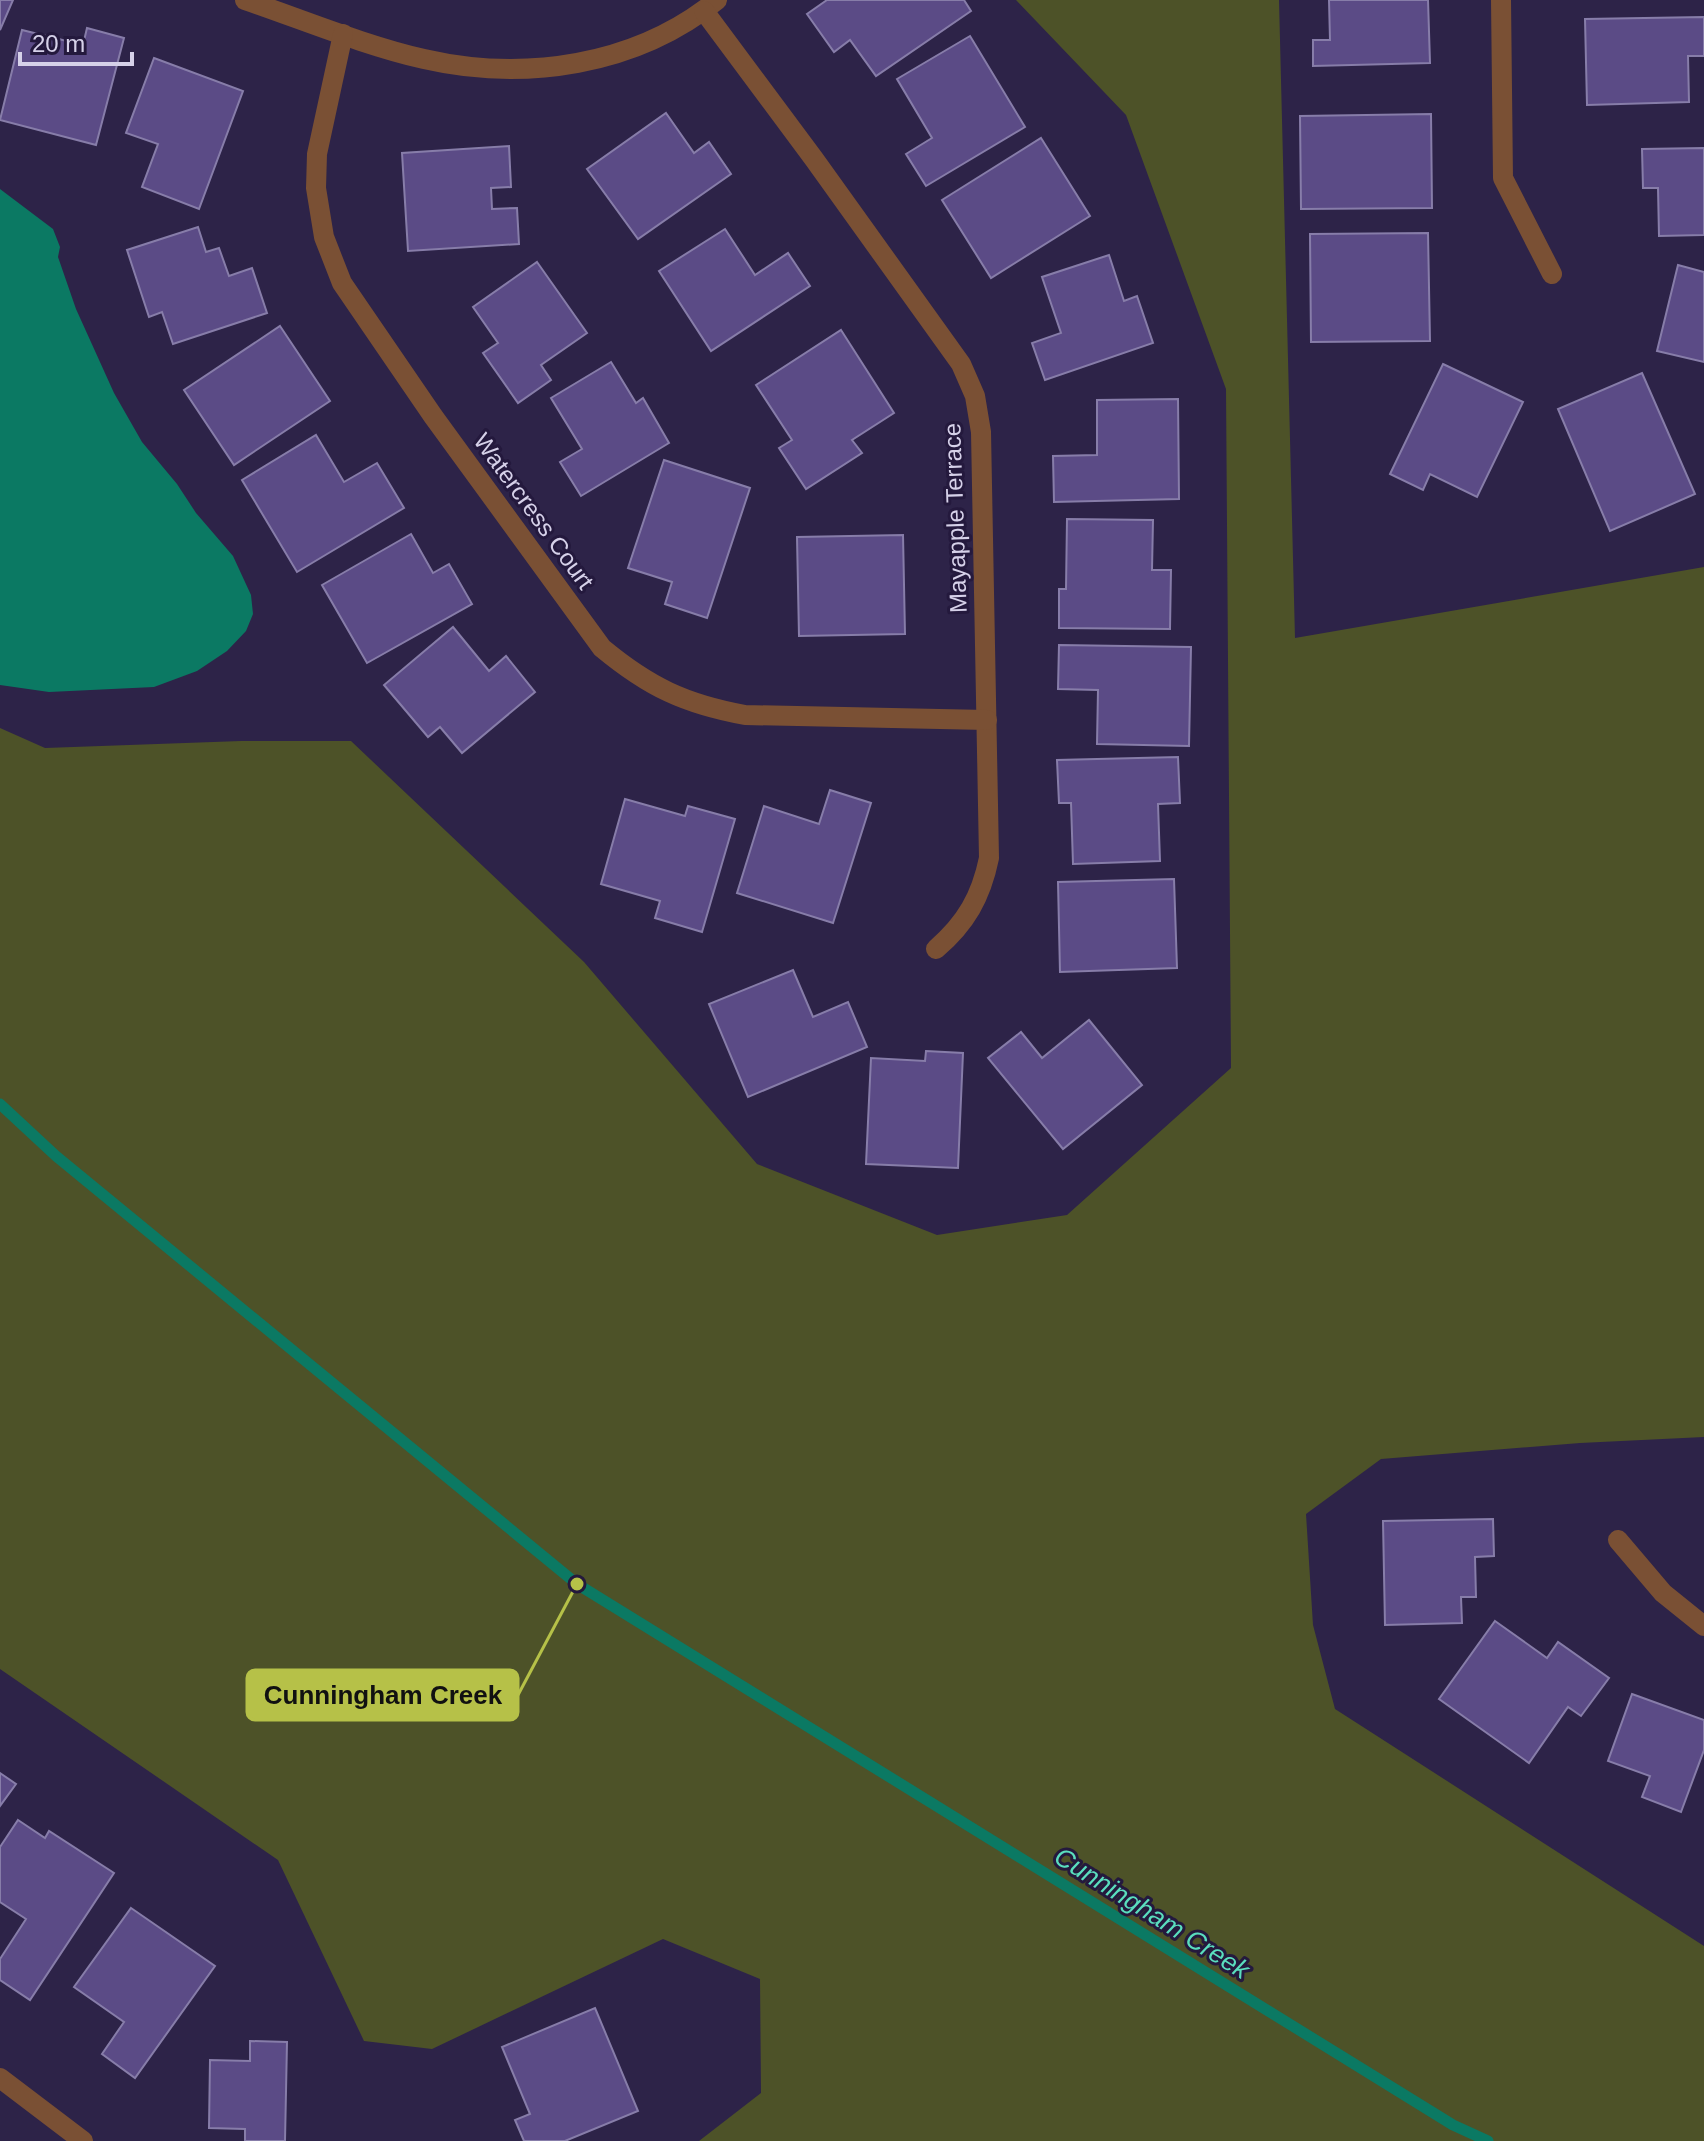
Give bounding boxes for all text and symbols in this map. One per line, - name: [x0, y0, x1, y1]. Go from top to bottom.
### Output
- scale bar: [20, 16, 132, 66]
- text: 20 m: [32, 30, 85, 57]
- street label: Mayapple Terrace: [938, 422, 972, 614]
- street label: Watercress Court: [468, 428, 600, 594]
- callout: Cunningham Creek: [247, 1670, 518, 1720]
- text: Cunningham Creek: [264, 1680, 503, 1710]
- water label: Cunningham Creek: [1049, 1841, 1257, 1986]

